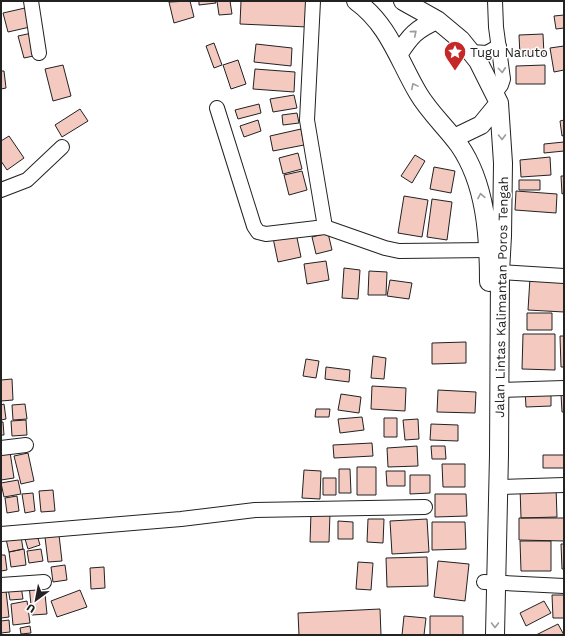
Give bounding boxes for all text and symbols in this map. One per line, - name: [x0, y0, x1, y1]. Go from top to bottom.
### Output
- one-way arrow: [409, 31, 416, 38]
- place icon: Tugu Naruto: [442, 39, 468, 72]
- place label: Tugu Naruto: [470, 45, 548, 60]
- one-way arrow: [497, 67, 506, 74]
- one-way arrow: [411, 83, 419, 90]
- one-way arrow: [498, 134, 506, 140]
- street label: Jalan Lintas Kalimantan Poros Tengah: [492, 176, 511, 418]
- one-way arrow: [477, 193, 485, 199]
- north arrow: [16, 580, 56, 620]
- text: U: [24, 600, 38, 616]
- one-way arrow: [491, 622, 499, 628]

